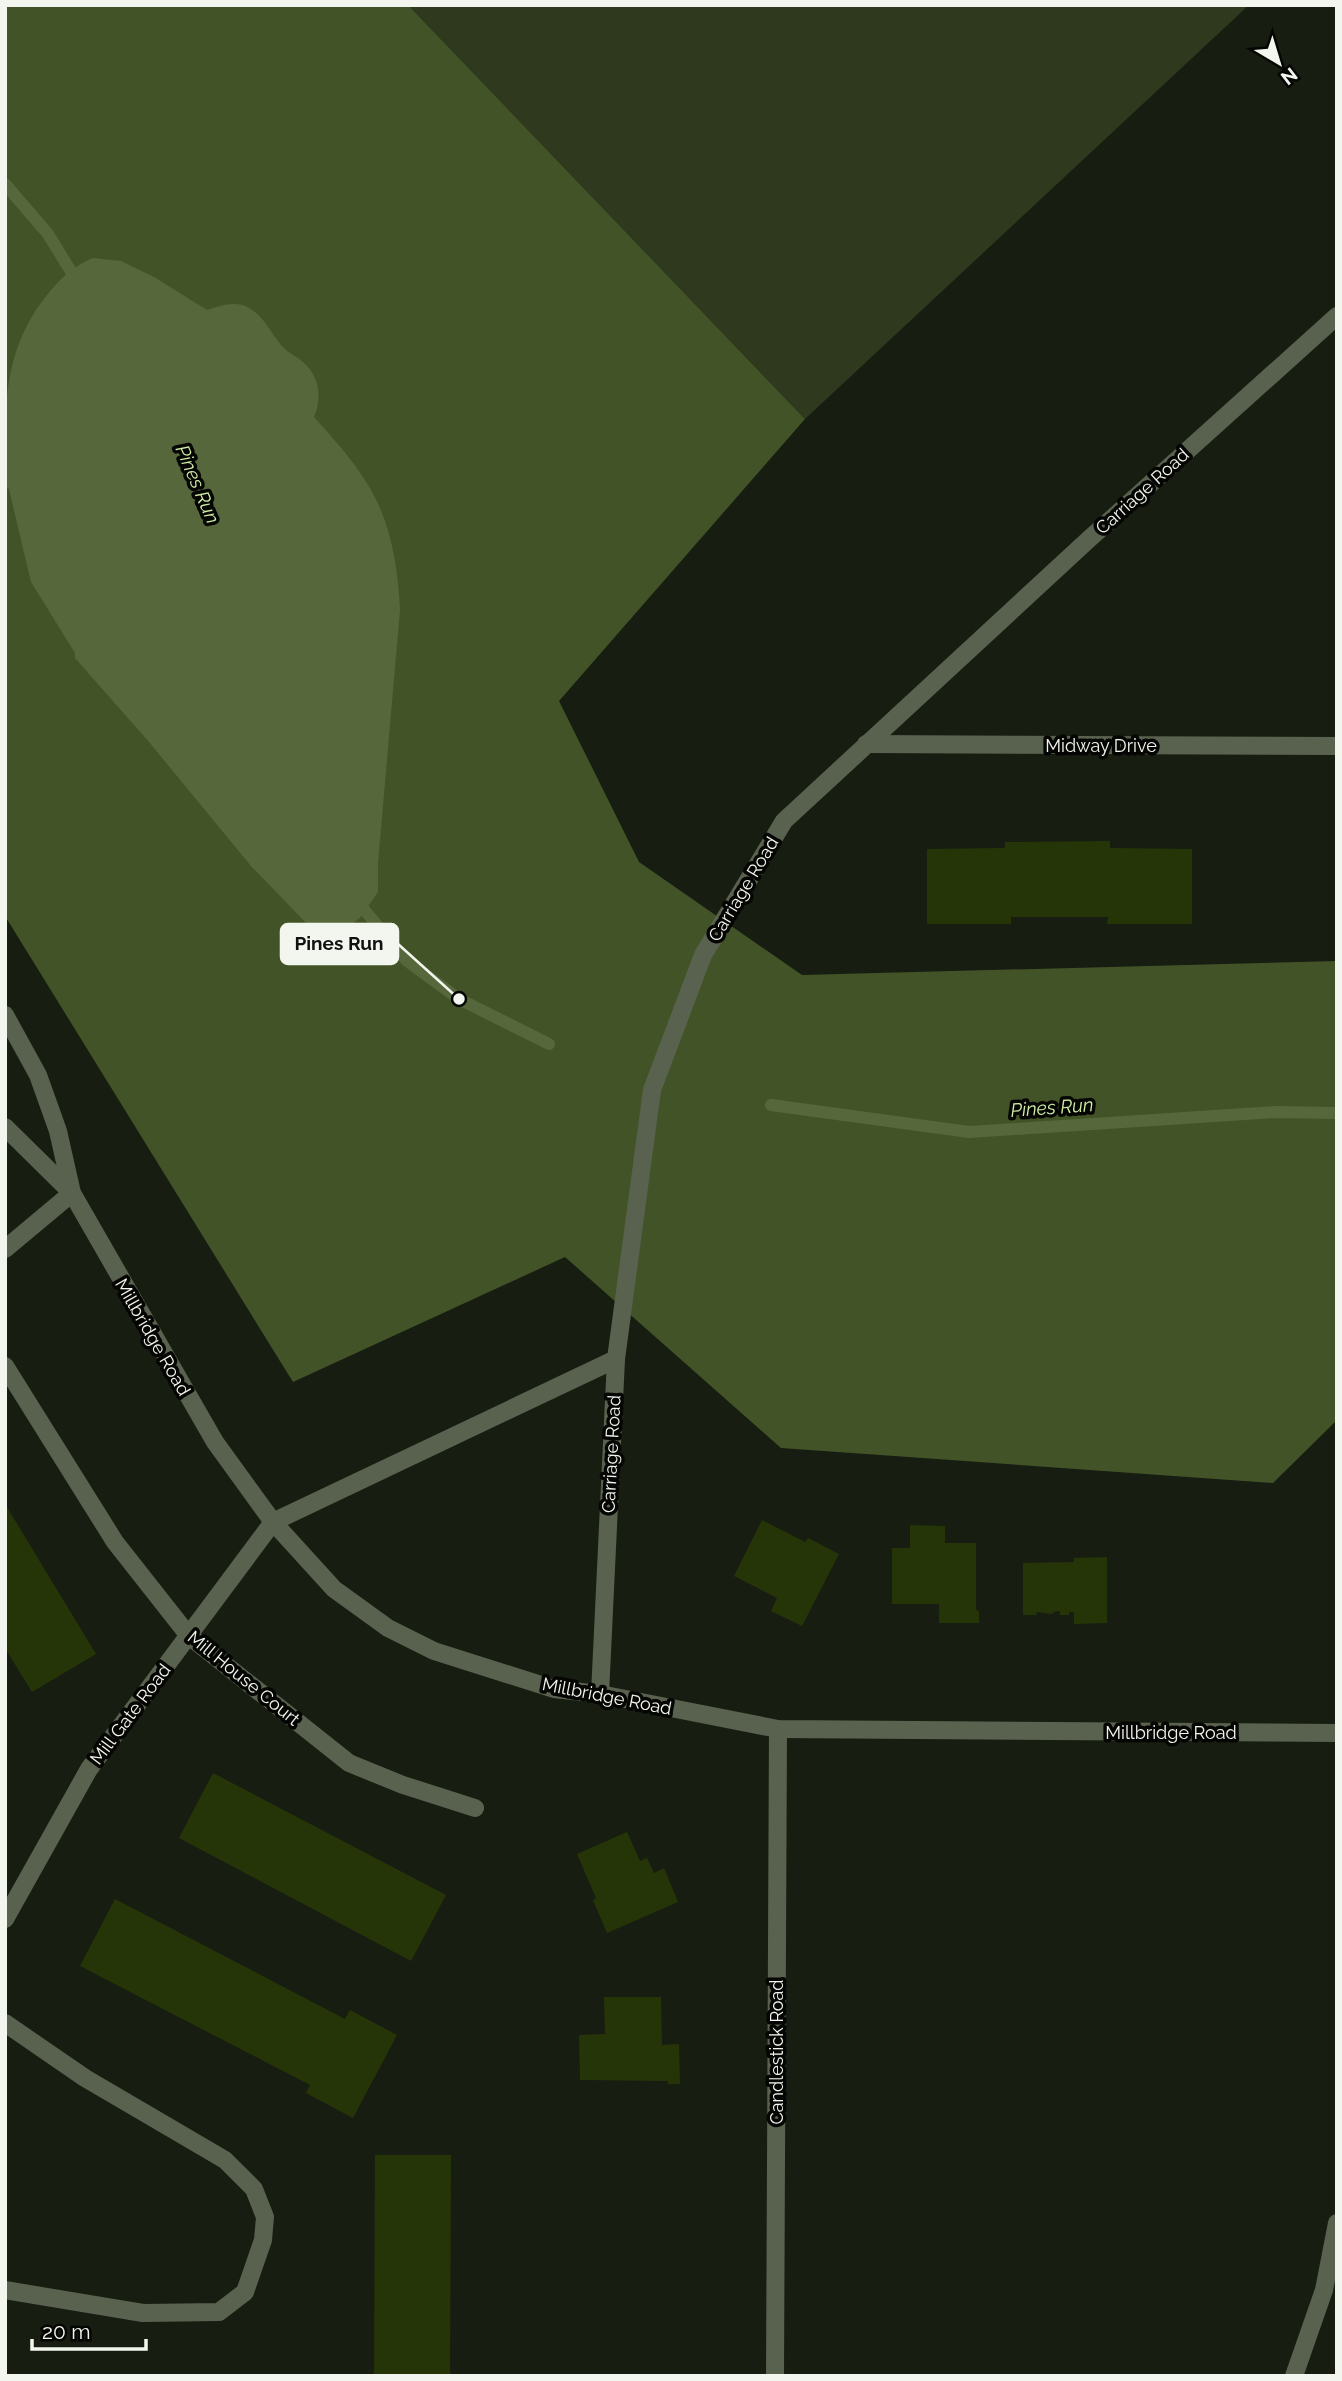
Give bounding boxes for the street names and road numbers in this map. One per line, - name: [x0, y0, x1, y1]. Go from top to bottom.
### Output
- street label: Carriage Road: [1091, 444, 1193, 538]
- street label: Midway Drive: [1045, 735, 1157, 756]
- street label: Carriage Road: [704, 833, 782, 945]
- street label: Millbridge Road: [111, 1275, 195, 1399]
- street label: Carriage Road: [597, 1395, 625, 1513]
- street label: Mill House Court: [184, 1626, 304, 1730]
- street label: Mill Gate Road: [85, 1660, 175, 1768]
- street label: Millbridge Road: [540, 1673, 674, 1719]
- street label: Millbridge Road: [1105, 1722, 1237, 1743]
- street label: Candlestick Road: [766, 1979, 787, 2125]

